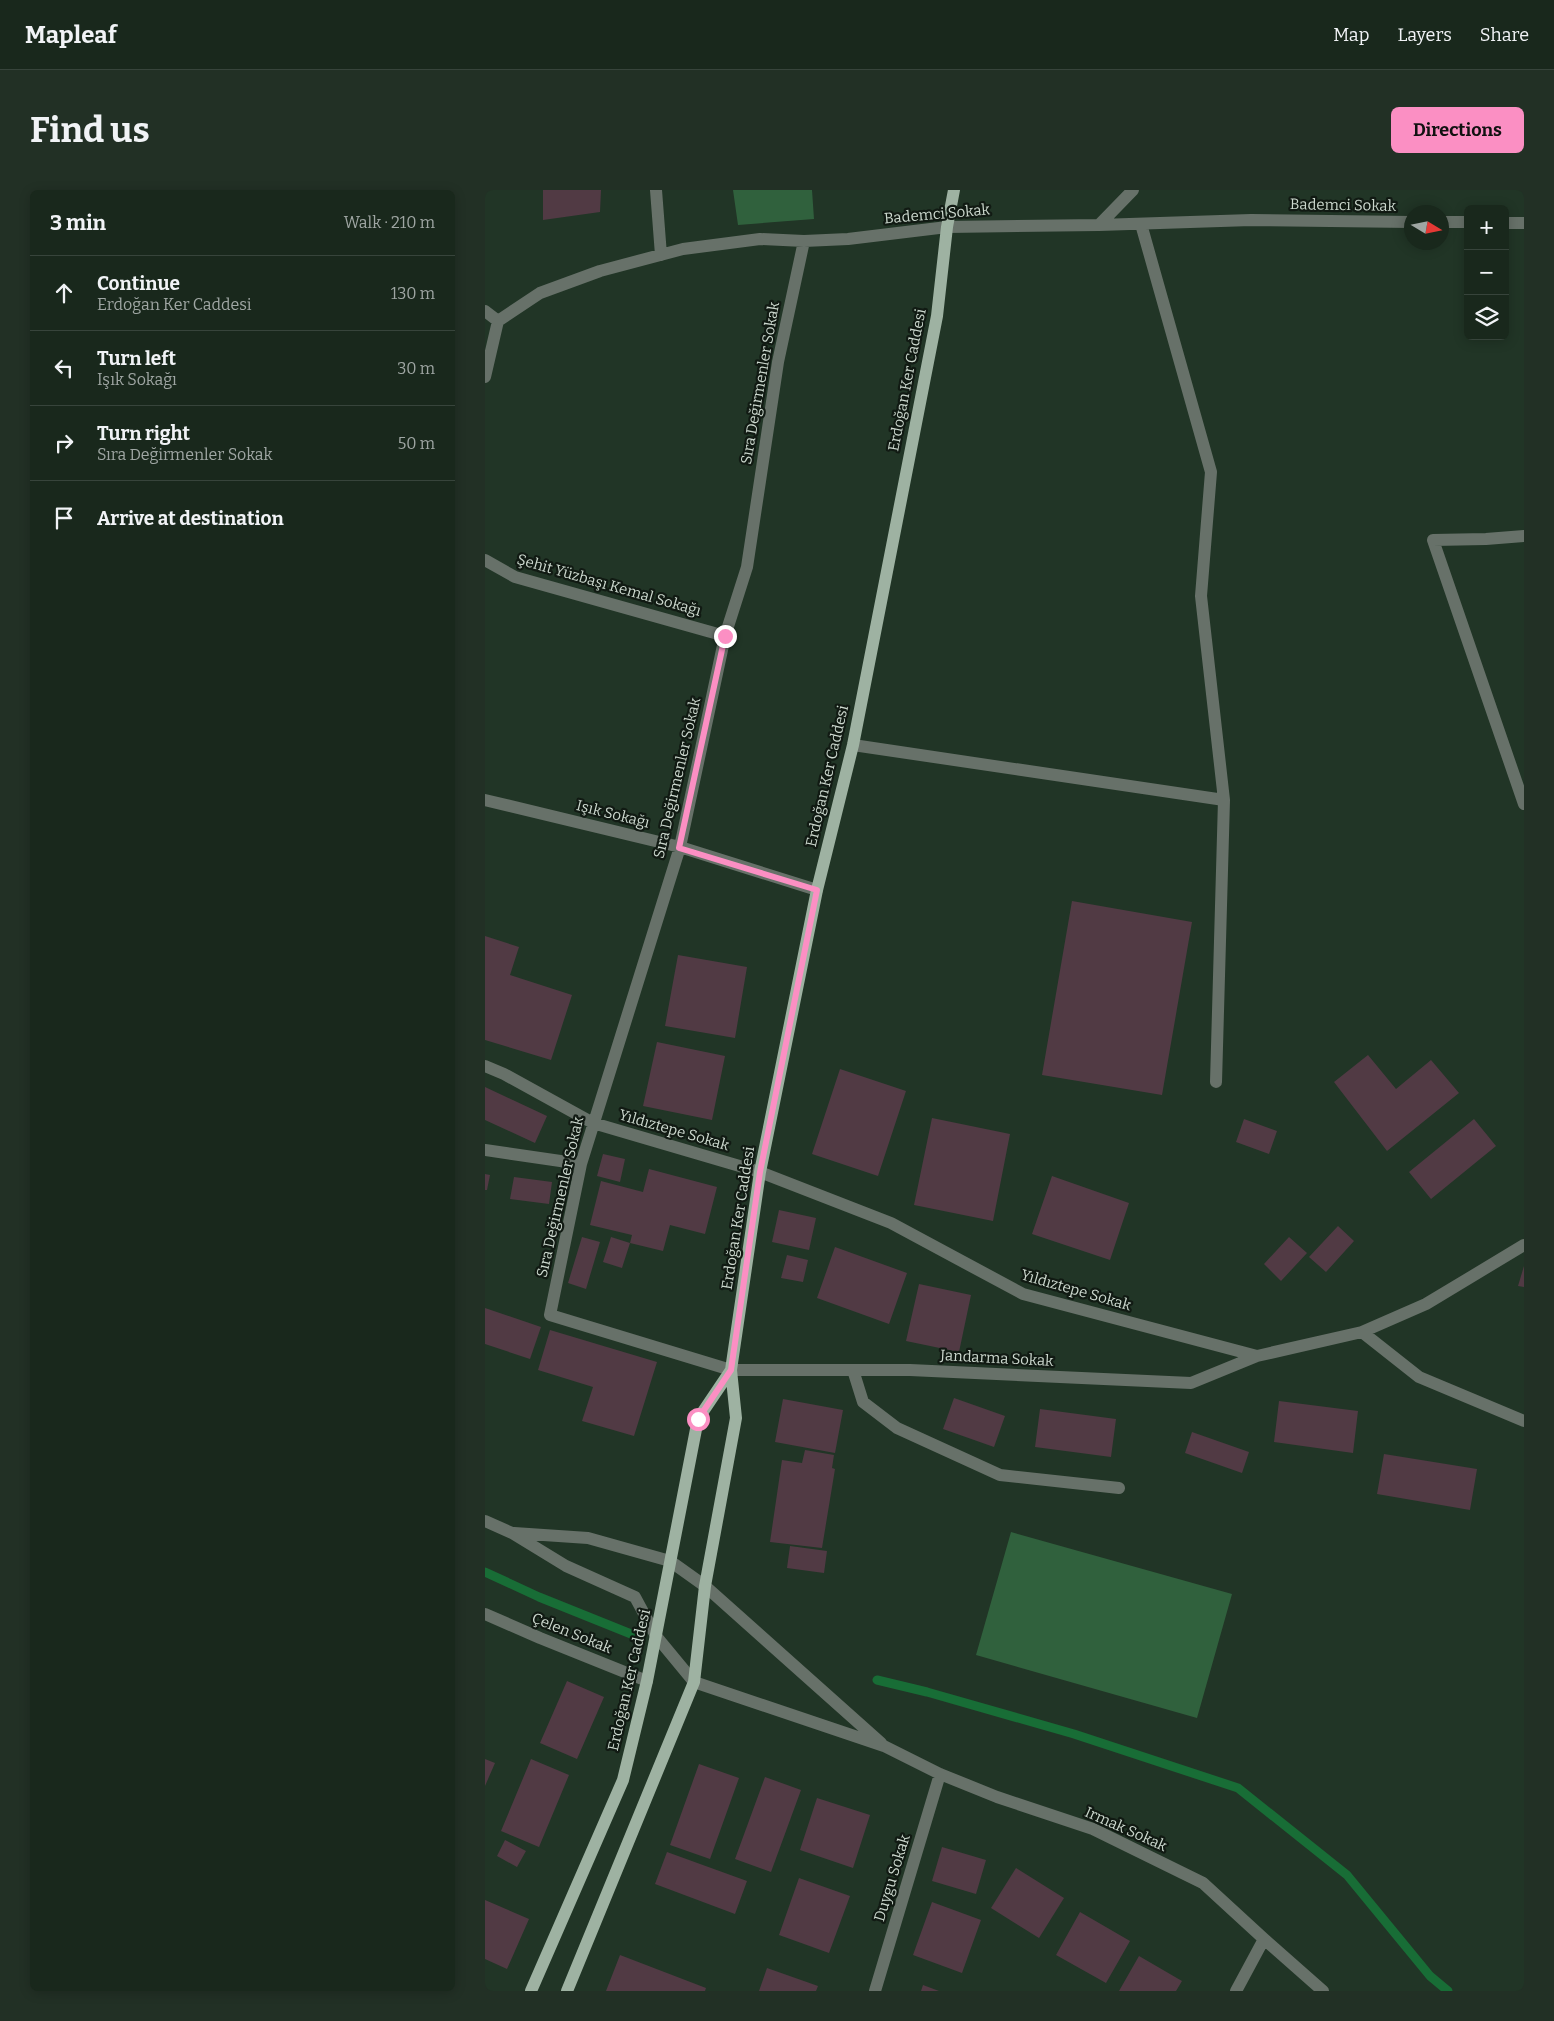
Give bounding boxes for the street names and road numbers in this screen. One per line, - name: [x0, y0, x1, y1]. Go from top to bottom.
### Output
- street label: Bademci Sokak: [1290, 195, 1397, 215]
- street label: Bademci Sokak: [883, 200, 991, 228]
- street label: Sıra Değirmenler Sokak: [737, 300, 783, 466]
- street label: Erdoğan Ker Caddesi: [884, 307, 930, 453]
- street label: Şehit Yüzbaşı Kemal Sokağı: [515, 550, 704, 620]
- street label: Sıra Değirmenler Sokak: [650, 695, 704, 860]
- street label: Erdoğan Ker Caddesi: [802, 703, 852, 849]
- street label: Işık Sokağı: [575, 796, 652, 832]
- street label: Yıldıztepe Sokak: [617, 1106, 732, 1154]
- street label: Sıra Değirmenler Sokak: [533, 1114, 587, 1279]
- street label: Erdoğan Ker Caddesi: [718, 1145, 758, 1291]
- street label: Yıldıztepe Sokak: [1019, 1266, 1134, 1314]
- street label: Jandarma Sokak: [939, 1346, 1055, 1370]
- street label: Erdoğan Ker Caddesi: [604, 1607, 654, 1753]
- street label: Çelen Sokak: [529, 1609, 615, 1657]
- street label: Irmak Sokak: [1082, 1803, 1170, 1855]
- street label: Duygu Sokak: [870, 1832, 914, 1924]

